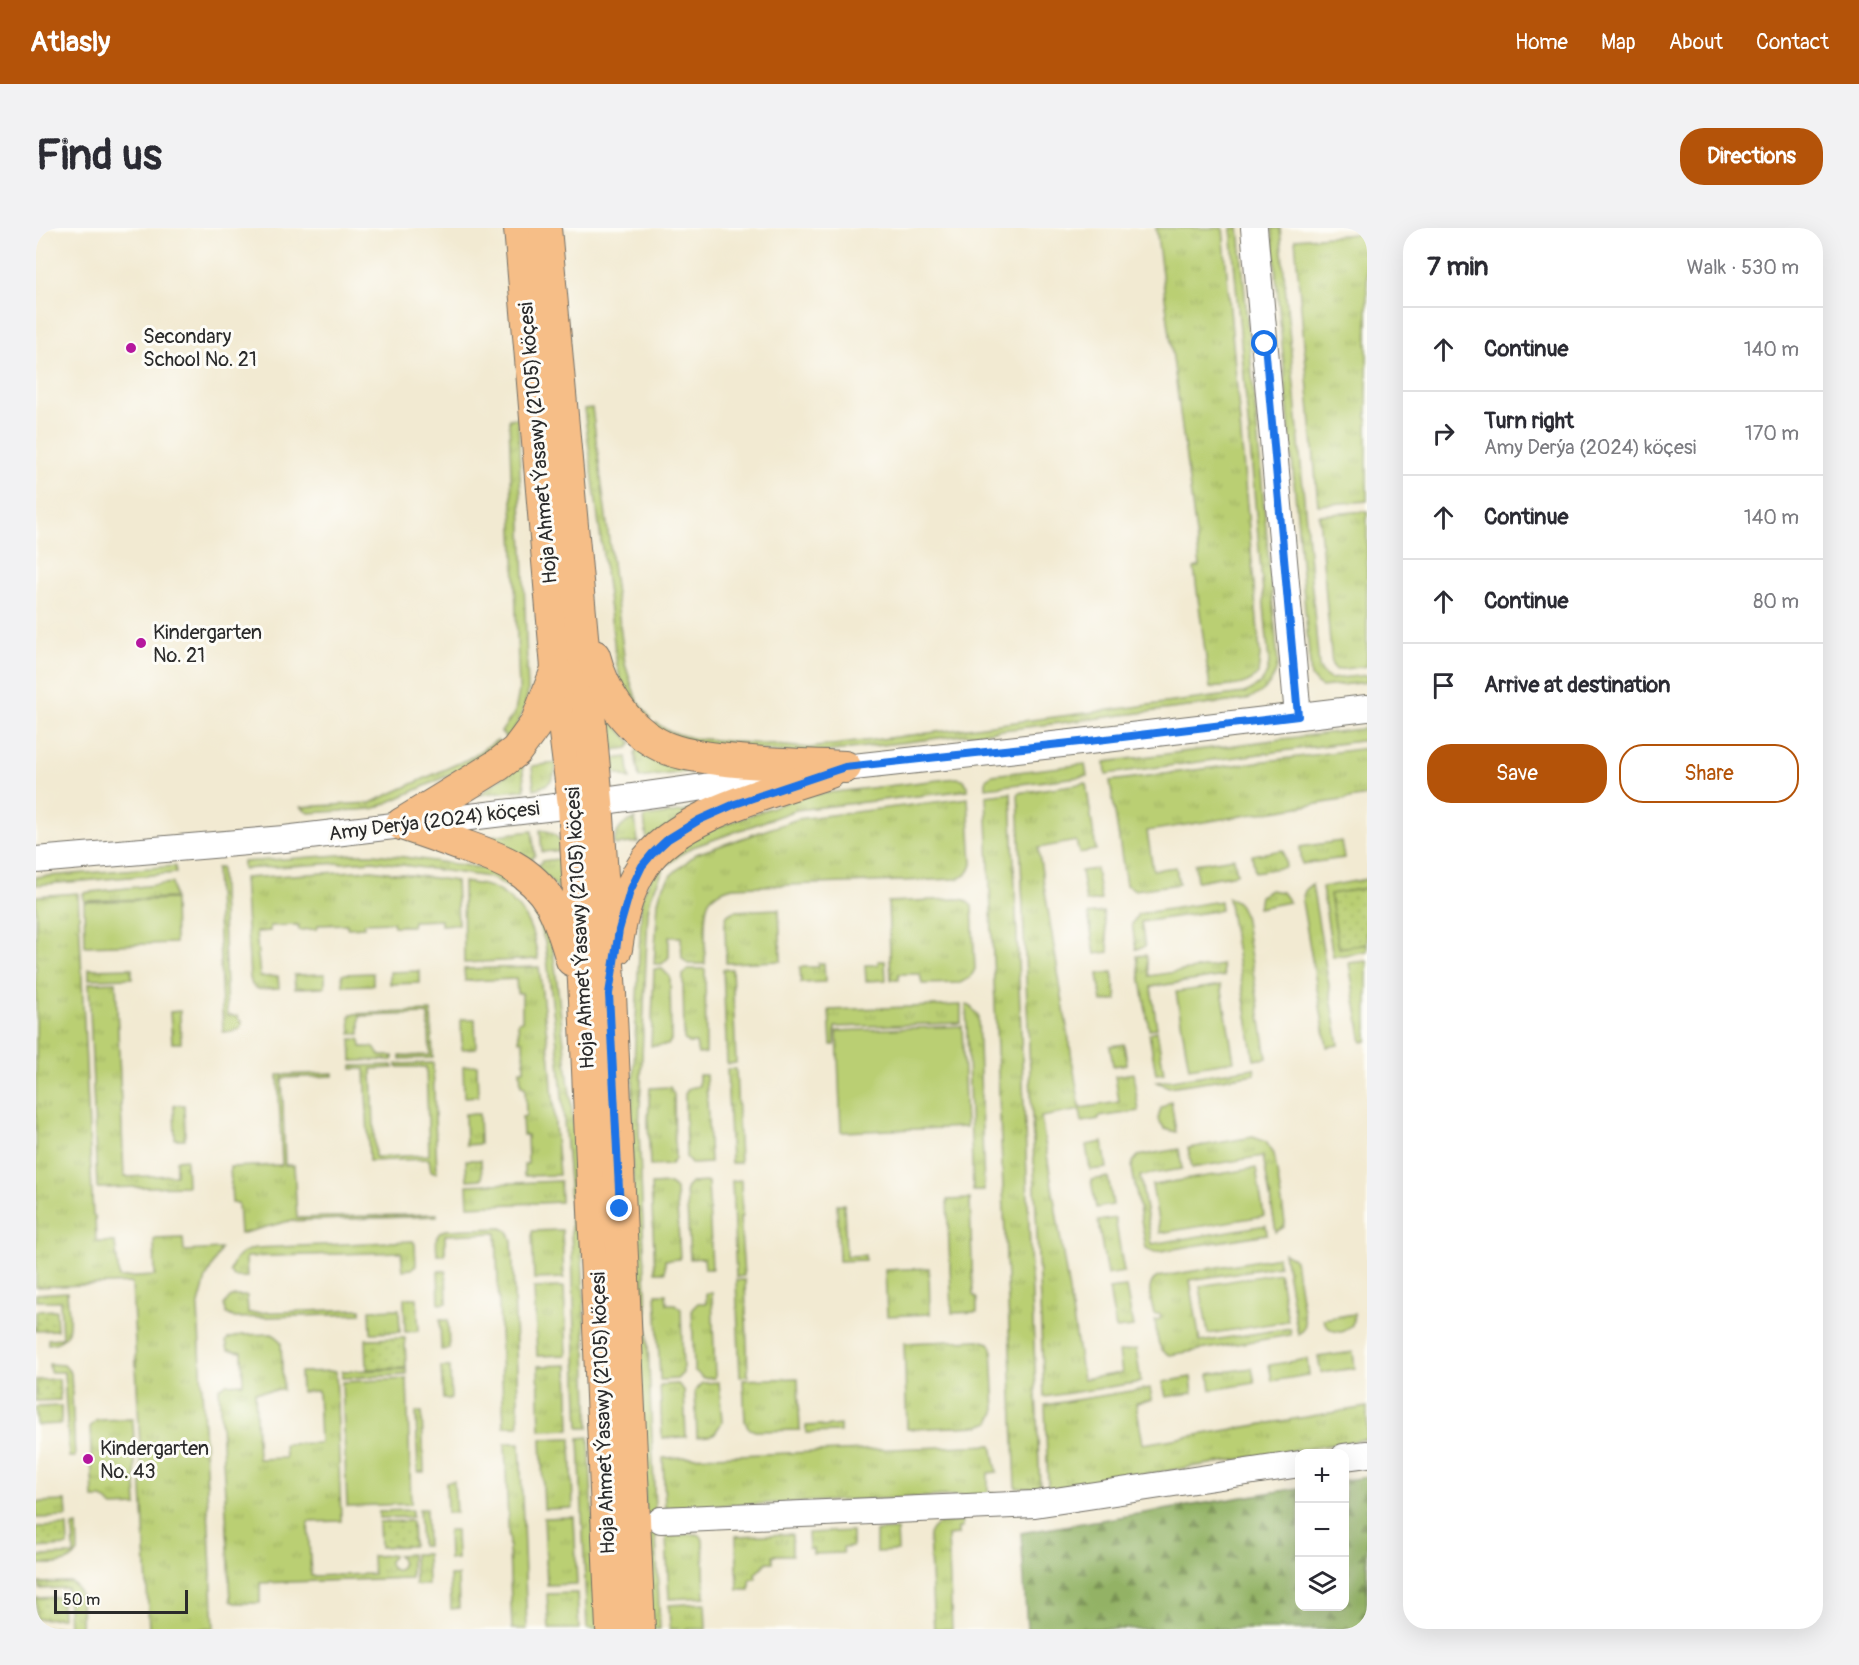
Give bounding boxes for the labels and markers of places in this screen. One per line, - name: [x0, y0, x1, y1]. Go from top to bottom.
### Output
- place label: Secondary School No. 21: [143, 324, 257, 372]
- marker: Secondary School No. 21: [124, 341, 138, 355]
- place label: Kindergarten No. 21: [153, 620, 262, 668]
- marker: Kindergarten No. 21: [134, 636, 148, 650]
- place label: Kindergarten No. 43: [100, 1436, 209, 1484]
- marker: Kindergarten No. 43: [81, 1452, 95, 1466]

